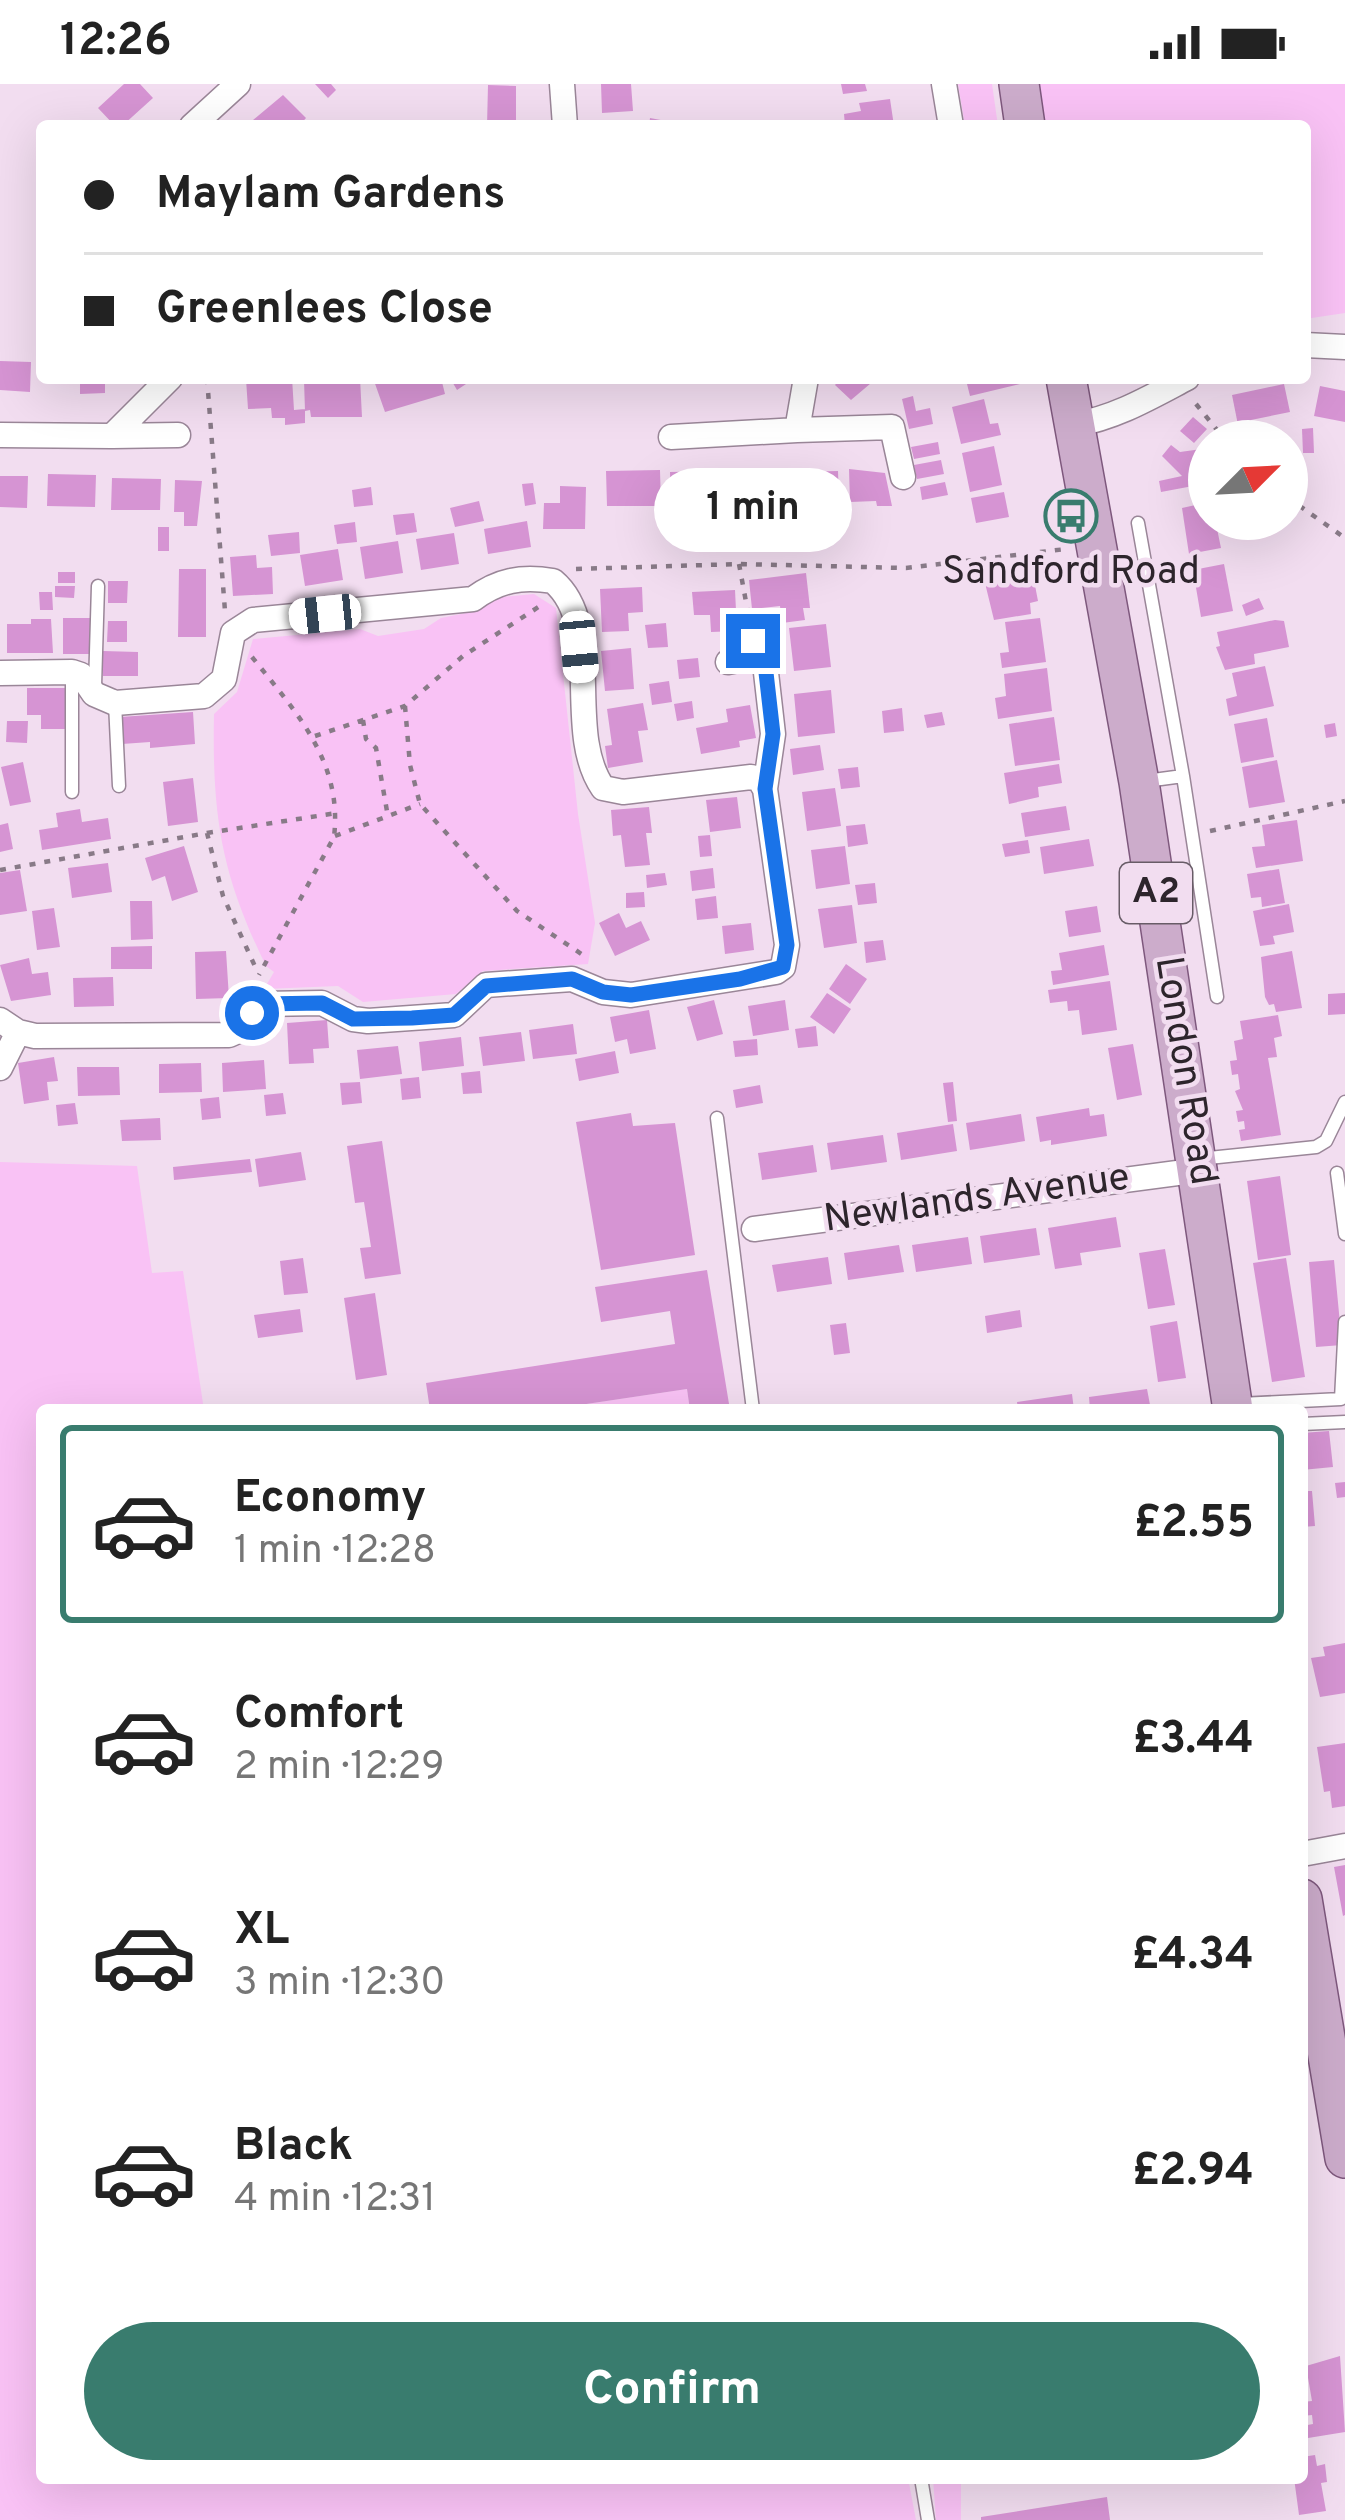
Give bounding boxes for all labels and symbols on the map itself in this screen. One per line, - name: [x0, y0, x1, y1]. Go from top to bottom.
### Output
- north arrow: [1188, 420, 1308, 540]
- callout: 1 min: [654, 467, 852, 551]
- bus stop icon: Sandford Road: [1043, 488, 1099, 544]
- place label: Sandford Road: [942, 549, 1200, 598]
- car: [287, 592, 363, 636]
- car: [558, 610, 600, 684]
- route end: [726, 614, 780, 668]
- road number: A2: [1120, 863, 1192, 923]
- street label: London Road: [1142, 953, 1226, 1189]
- route start: [225, 986, 279, 1040]
- street label: Newlands Avenue: [821, 1154, 1133, 1246]

